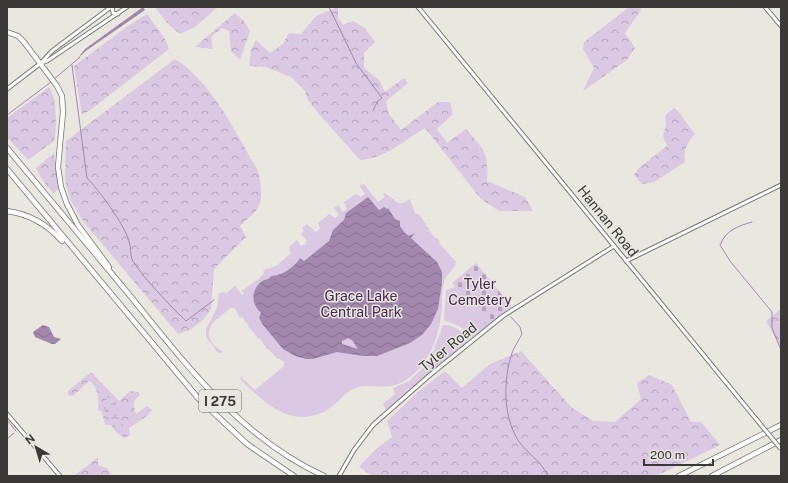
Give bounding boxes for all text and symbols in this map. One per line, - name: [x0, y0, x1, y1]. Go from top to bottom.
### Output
- street label: Hannan Road: [574, 182, 642, 260]
- park label: Tyler Cemetery: [448, 276, 512, 308]
- park label: Grace Lake Central Park: [320, 288, 402, 320]
- street label: Tyler Road: [416, 319, 480, 375]
- road number: I 275: [199, 390, 241, 412]
- north arrow: [16, 427, 56, 467]
- text: N: [23, 432, 37, 446]
- scale bar: [644, 441, 713, 467]
- text: 200 m: [650, 448, 685, 462]

